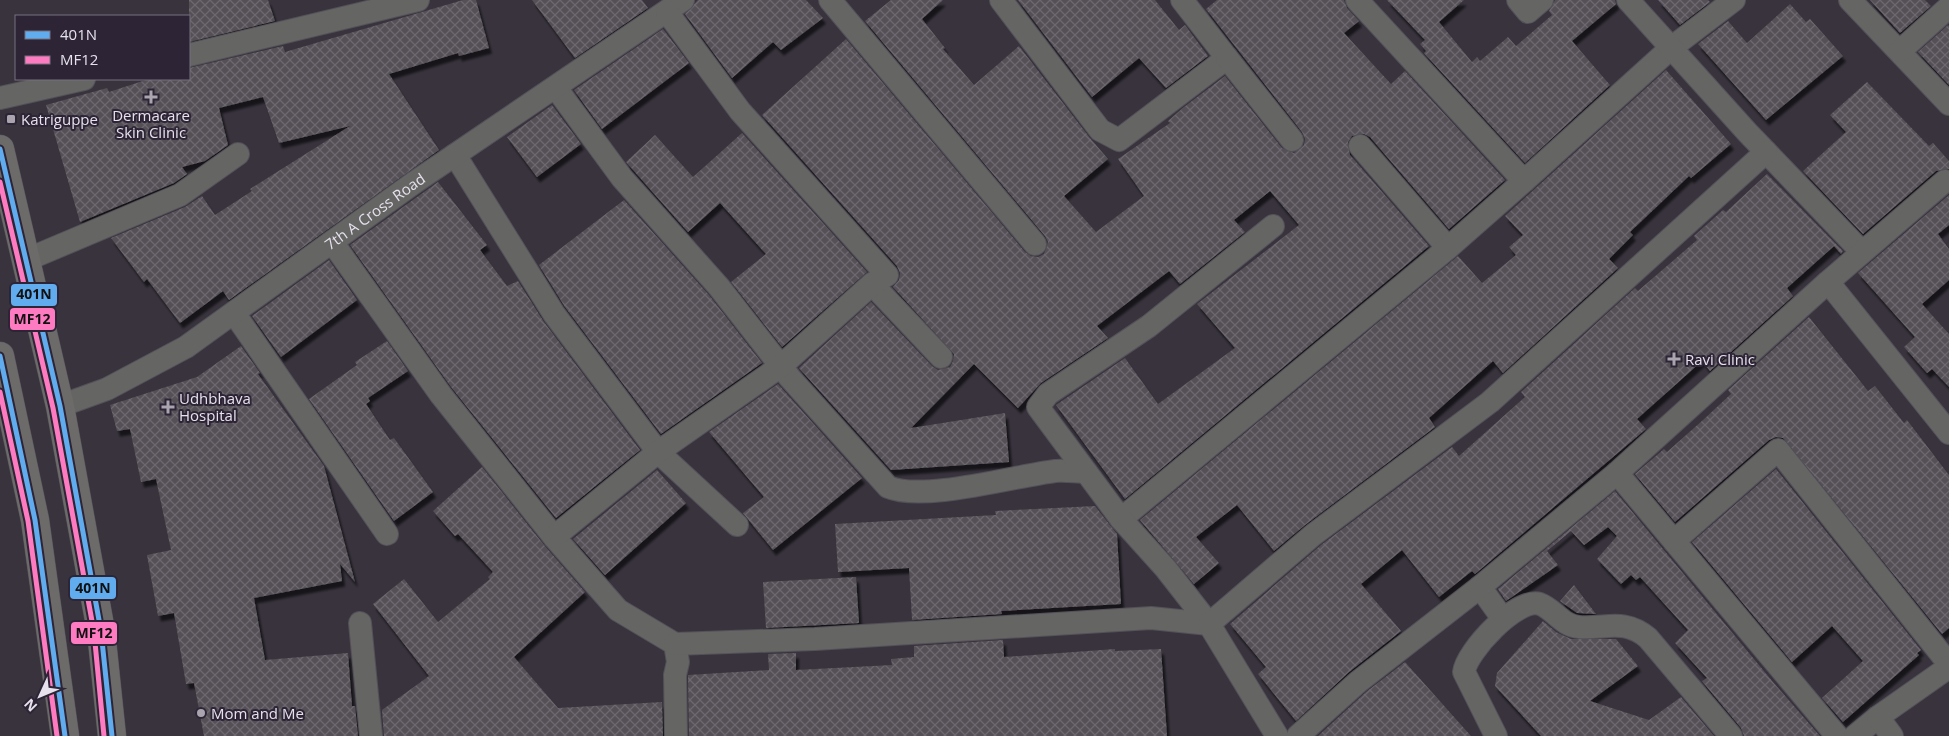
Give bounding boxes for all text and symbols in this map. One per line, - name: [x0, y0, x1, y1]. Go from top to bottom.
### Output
- legend: [15, 15, 190, 80]
- text: 401N: [60, 24, 97, 44]
- text: MF12: [60, 49, 98, 69]
- marker: Dermacare Skin Clinic: [144, 90, 158, 104]
- place label: Dermacare Skin Clinic: [112, 105, 190, 142]
- place label: Katriguppe: [21, 109, 98, 129]
- marker: Katriguppe: [5, 113, 17, 125]
- street label: 7th A Cross Road: [321, 168, 429, 254]
- line badge: 401N: [10, 283, 58, 307]
- text: 401N: [16, 284, 52, 303]
- line badge: MF12: [9, 307, 56, 331]
- text: MF12: [14, 309, 50, 328]
- place label: Ravi Clinic: [1685, 349, 1755, 369]
- marker: Ravi Clinic: [1667, 352, 1681, 366]
- place label: Udhbhava Hospital: [179, 388, 251, 425]
- marker: Udhbhava Hospital: [161, 400, 175, 414]
- line badge: 401N: [69, 576, 117, 600]
- text: 401N: [75, 578, 111, 597]
- line badge: MF12: [70, 621, 118, 645]
- text: MF12: [76, 623, 112, 642]
- north arrow: [15, 671, 65, 721]
- text: N: [19, 695, 41, 716]
- place label: Mom and Me: [211, 703, 304, 723]
- marker: Mom and Me: [195, 707, 207, 719]

